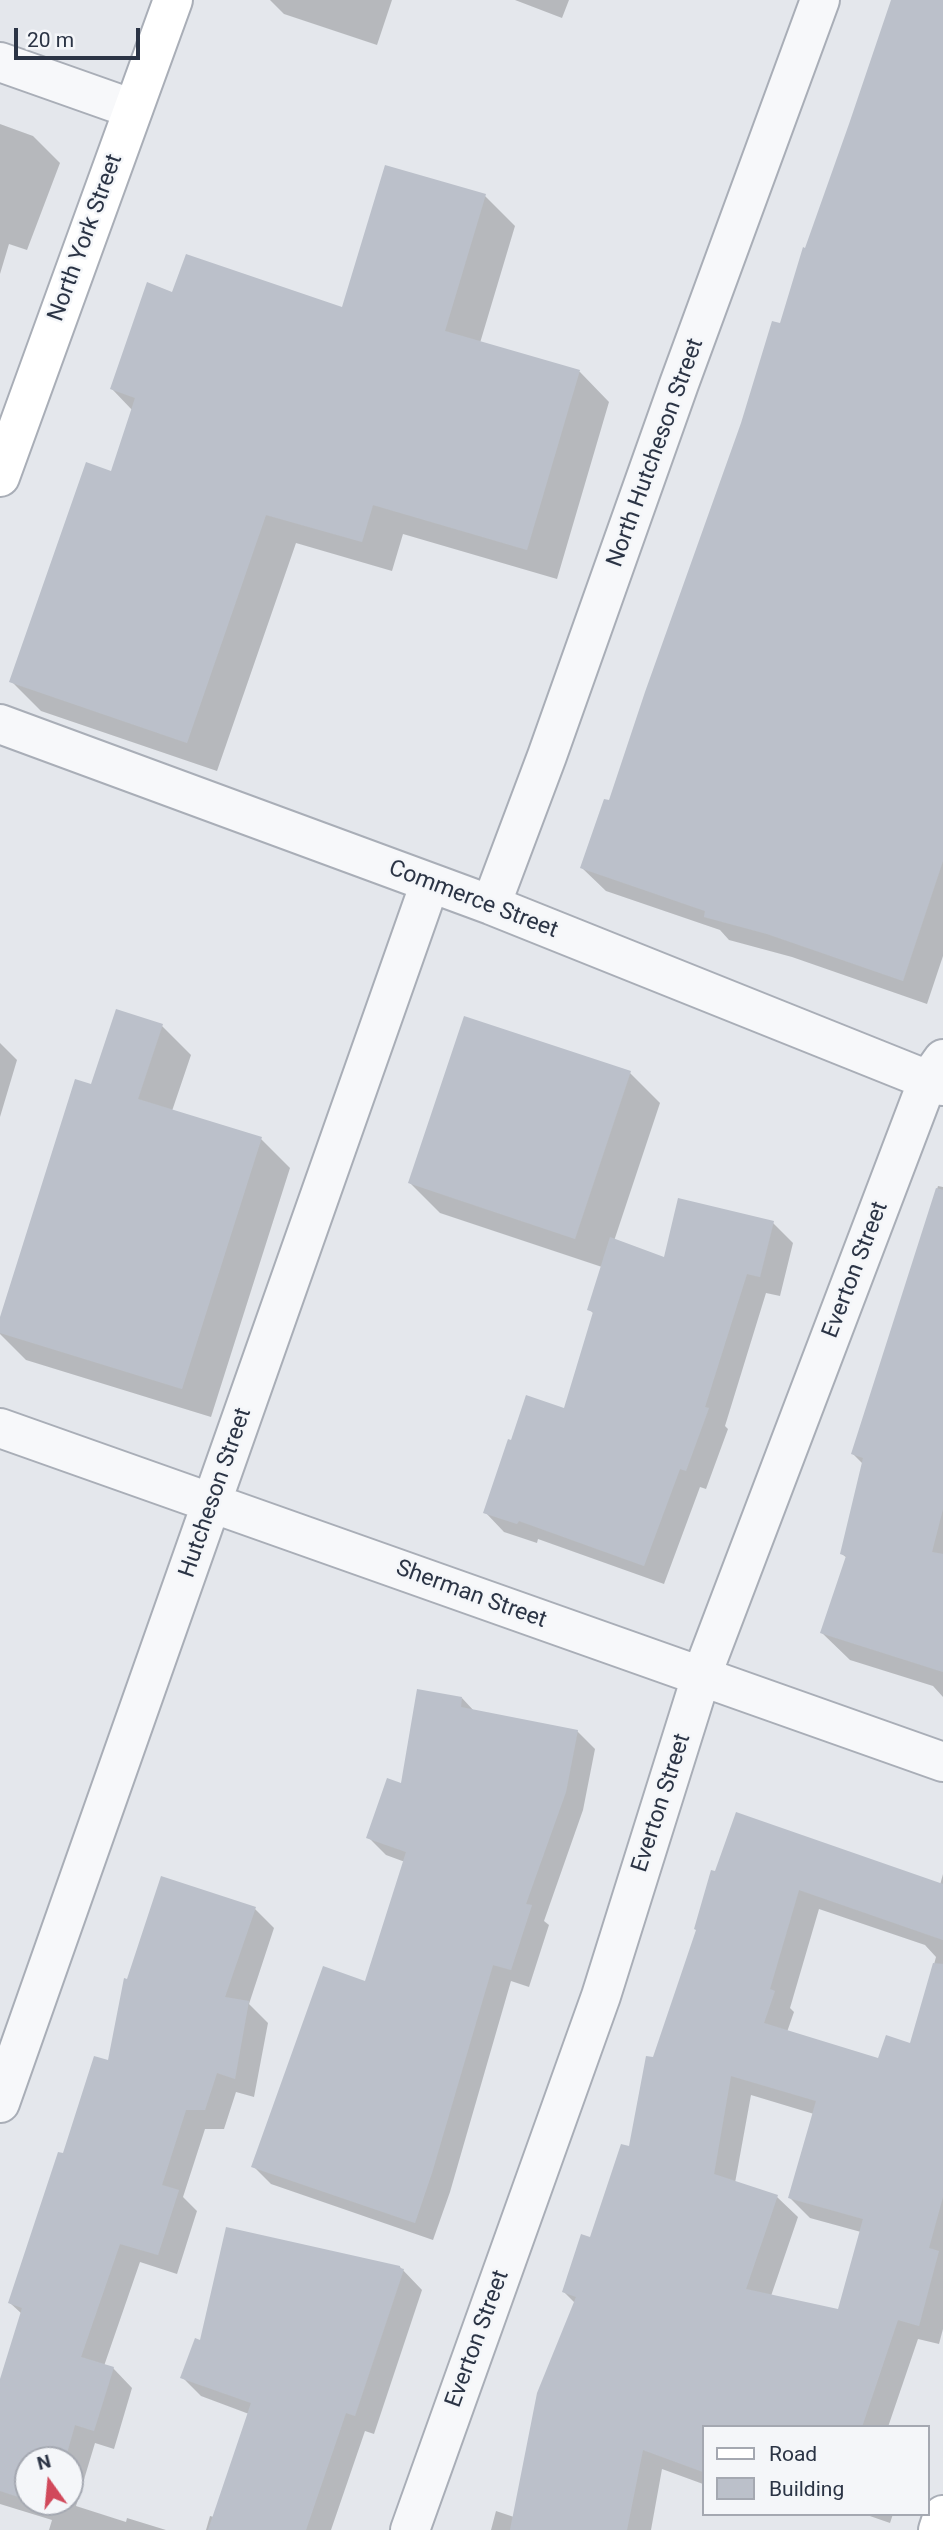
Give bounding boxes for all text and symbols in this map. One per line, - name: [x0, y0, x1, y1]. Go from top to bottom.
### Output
- scale bar: [18, 14, 144, 58]
- text: 20 m: [27, 28, 74, 52]
- street label: North York Street: [43, 151, 129, 325]
- street label: North Hutcheson Street: [602, 335, 710, 571]
- street label: Commerce Street: [385, 855, 561, 945]
- street label: Everton Street: [817, 1198, 895, 1342]
- street label: Hutcheson Street: [174, 1405, 258, 1581]
- street label: Sherman Street: [392, 1555, 550, 1635]
- street label: Everton Street: [627, 1730, 697, 1876]
- street label: Everton Street: [440, 2267, 516, 2411]
- legend: [702, 2425, 929, 2516]
- text: Road: [769, 2442, 817, 2466]
- north arrow: [14, 2446, 84, 2516]
- text: N: [35, 2449, 53, 2475]
- text: Building: [769, 2477, 844, 2501]

